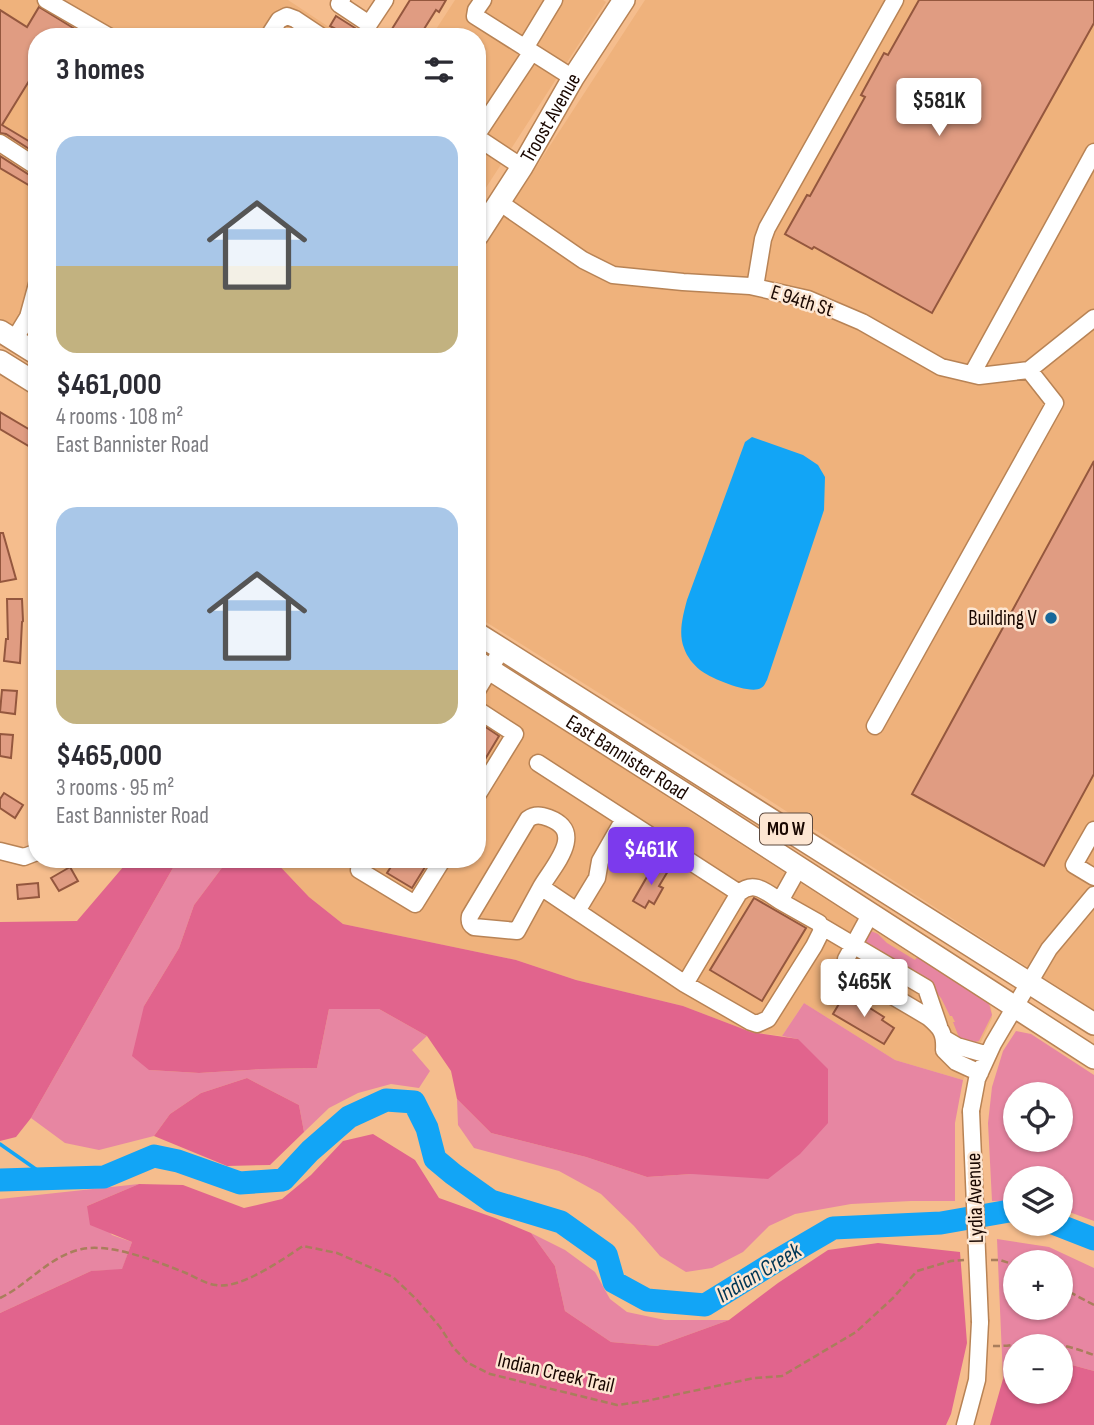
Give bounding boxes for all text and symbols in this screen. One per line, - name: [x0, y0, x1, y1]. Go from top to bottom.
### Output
- icon: filters: [420, 51, 458, 89]
- text: 3 homes: [56, 52, 145, 88]
- street label: Troost Avenue: [515, 68, 586, 167]
- pin: $581K: [890, 78, 988, 138]
- text: $581K: [912, 87, 966, 115]
- icon: home: [194, 182, 320, 308]
- street label: E 94th St: [768, 280, 836, 322]
- text: $461,000: [56, 367, 161, 403]
- text: 4 rooms · 108 m²: [56, 403, 183, 431]
- text: East Bannister Road: [56, 431, 209, 459]
- icon: home: [194, 553, 320, 679]
- place label: Building V: [968, 606, 1038, 631]
- marker: Building V: [1043, 610, 1059, 626]
- street label: East Bannister Road: [562, 709, 693, 805]
- text: $465,000: [56, 738, 162, 774]
- text: 3 rooms · 95 m²: [56, 774, 175, 802]
- text: East Bannister Road: [56, 802, 209, 830]
- road number: MO W: [760, 814, 812, 844]
- pin: $461K: [602, 828, 700, 887]
- text: $461K: [624, 836, 678, 864]
- pin: $465K: [815, 960, 913, 1019]
- text: $465K: [837, 968, 891, 996]
- map controls: [1003, 1082, 1073, 1404]
- button: locate: [1003, 1082, 1073, 1152]
- street label: Lydia Avenue: [961, 1152, 989, 1244]
- button: layers: [1003, 1166, 1073, 1236]
- water label: Indian Creek: [712, 1236, 808, 1309]
- button: +: [1003, 1250, 1073, 1320]
- button: −: [1003, 1334, 1073, 1404]
- street label: Indian Creek Trail: [495, 1347, 617, 1399]

